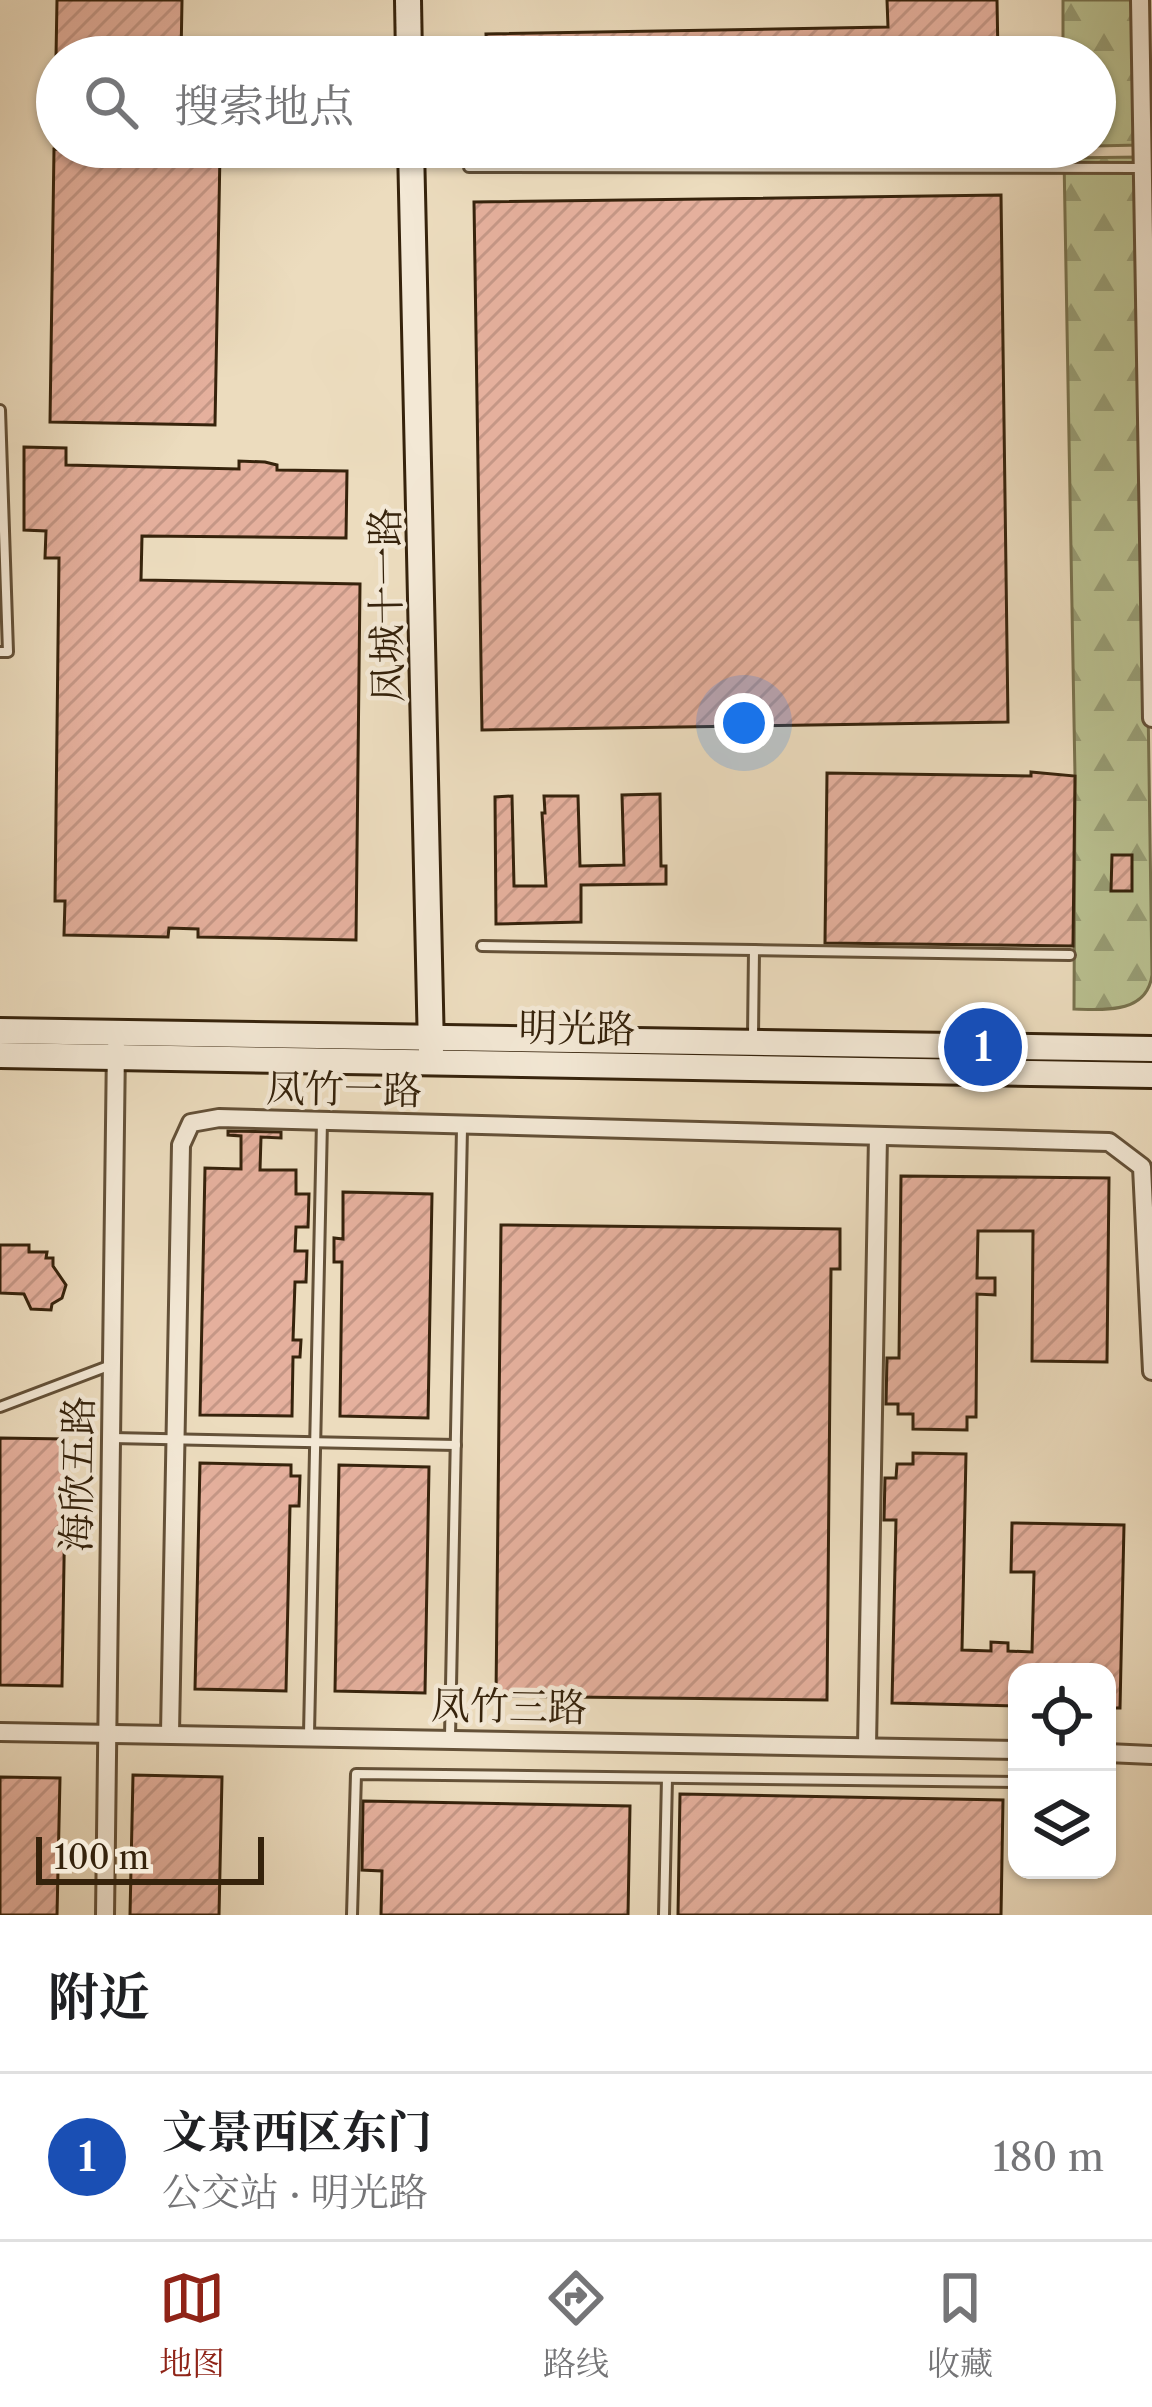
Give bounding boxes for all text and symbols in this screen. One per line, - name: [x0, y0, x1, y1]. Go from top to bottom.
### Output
- search box: [36, 36, 1116, 168]
- icon: search: [78, 69, 144, 135]
- text: 搜索地点: [174, 78, 354, 134]
- street label: 凤城十一路: [360, 507, 412, 703]
- your location: [714, 693, 774, 753]
- pin: 1: [944, 1002, 1022, 1092]
- street label: 明光路: [518, 1003, 636, 1053]
- street label: 凤竹一路: [266, 1064, 422, 1114]
- street label: 海欣五路: [52, 1396, 102, 1552]
- map controls: [1008, 1663, 1116, 1879]
- button: locate: [1008, 1663, 1116, 1771]
- street label: 凤竹三路: [431, 1681, 587, 1731]
- button: layers: [1008, 1771, 1116, 1879]
- scale bar: [36, 1831, 264, 1884]
- text: 100 m: [54, 1837, 149, 1878]
- text: 附近: [48, 1966, 150, 2028]
- text: 文景西区东门: [162, 2104, 432, 2160]
- text: 1: [78, 2133, 96, 2181]
- text: 180 m: [993, 2133, 1104, 2181]
- text: 公交站 · 明光路: [162, 2168, 428, 2216]
- tab: 地图: [159, 2265, 225, 2384]
- tab: 路线: [543, 2265, 609, 2384]
- tab: 收藏: [927, 2265, 993, 2384]

